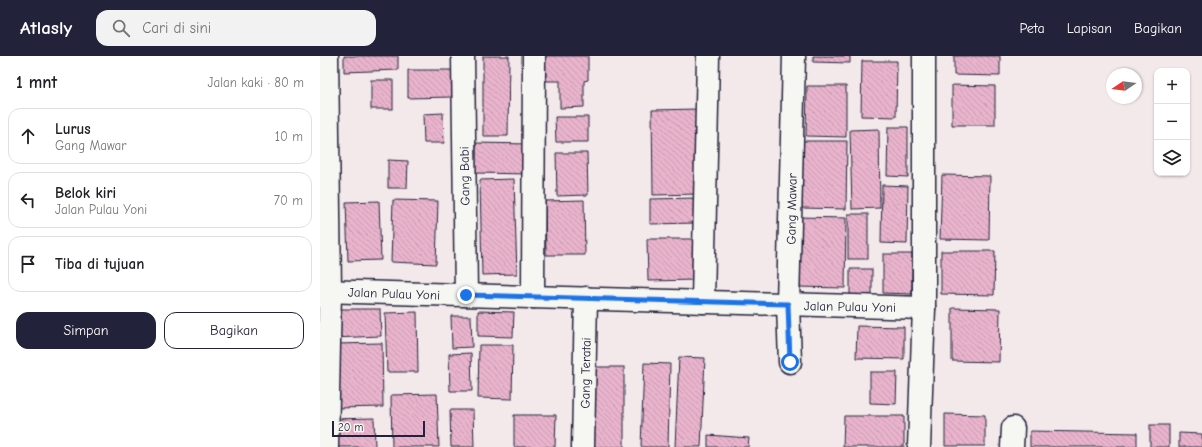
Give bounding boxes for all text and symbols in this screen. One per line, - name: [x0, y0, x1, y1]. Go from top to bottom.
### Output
- search box: [96, 10, 376, 46]
- text: Atlasly: [20, 17, 72, 39]
- icon: search: [110, 17, 132, 39]
- text: Cari di sini: [142, 19, 211, 37]
- text: Peta: [1020, 20, 1045, 37]
- text: Lapisan: [1067, 20, 1112, 37]
- text: Bagikan: [1134, 20, 1182, 37]
- north arrow: [1106, 68, 1142, 104]
- map controls: [1154, 68, 1190, 176]
- button: +: [1154, 68, 1190, 104]
- text: 1 mnt: [16, 73, 57, 92]
- text: Jalan kaki · 80 m: [208, 75, 304, 90]
- button: −: [1154, 104, 1190, 140]
- text: Lurus: [55, 120, 91, 138]
- icon: ahead: [17, 125, 39, 147]
- text: 10 m: [275, 129, 303, 144]
- text: Gang Mawar: [55, 138, 126, 153]
- button: layers: [1154, 140, 1190, 176]
- street label: Gang Babi: [456, 146, 473, 206]
- street label: Gang Mawar: [783, 172, 800, 245]
- text: Belok kiri: [55, 184, 116, 202]
- icon: left: [17, 189, 39, 211]
- text: 70 m: [274, 193, 303, 208]
- text: Jalan Pulau Yoni: [55, 202, 147, 217]
- icon: arrive: [17, 253, 39, 275]
- text: Tiba di tujuan: [55, 255, 144, 273]
- street label: Jalan Pulau Yoni: [348, 284, 440, 303]
- route end: [457, 286, 475, 304]
- street label: Jalan Pulau Yoni: [804, 298, 896, 315]
- button: Simpan: [16, 312, 156, 349]
- button: Bagikan: [164, 312, 304, 349]
- street label: Gang Teratai: [577, 337, 594, 409]
- route start: [781, 353, 799, 371]
- scale bar: [332, 419, 425, 438]
- text: 20 m: [338, 421, 363, 434]

